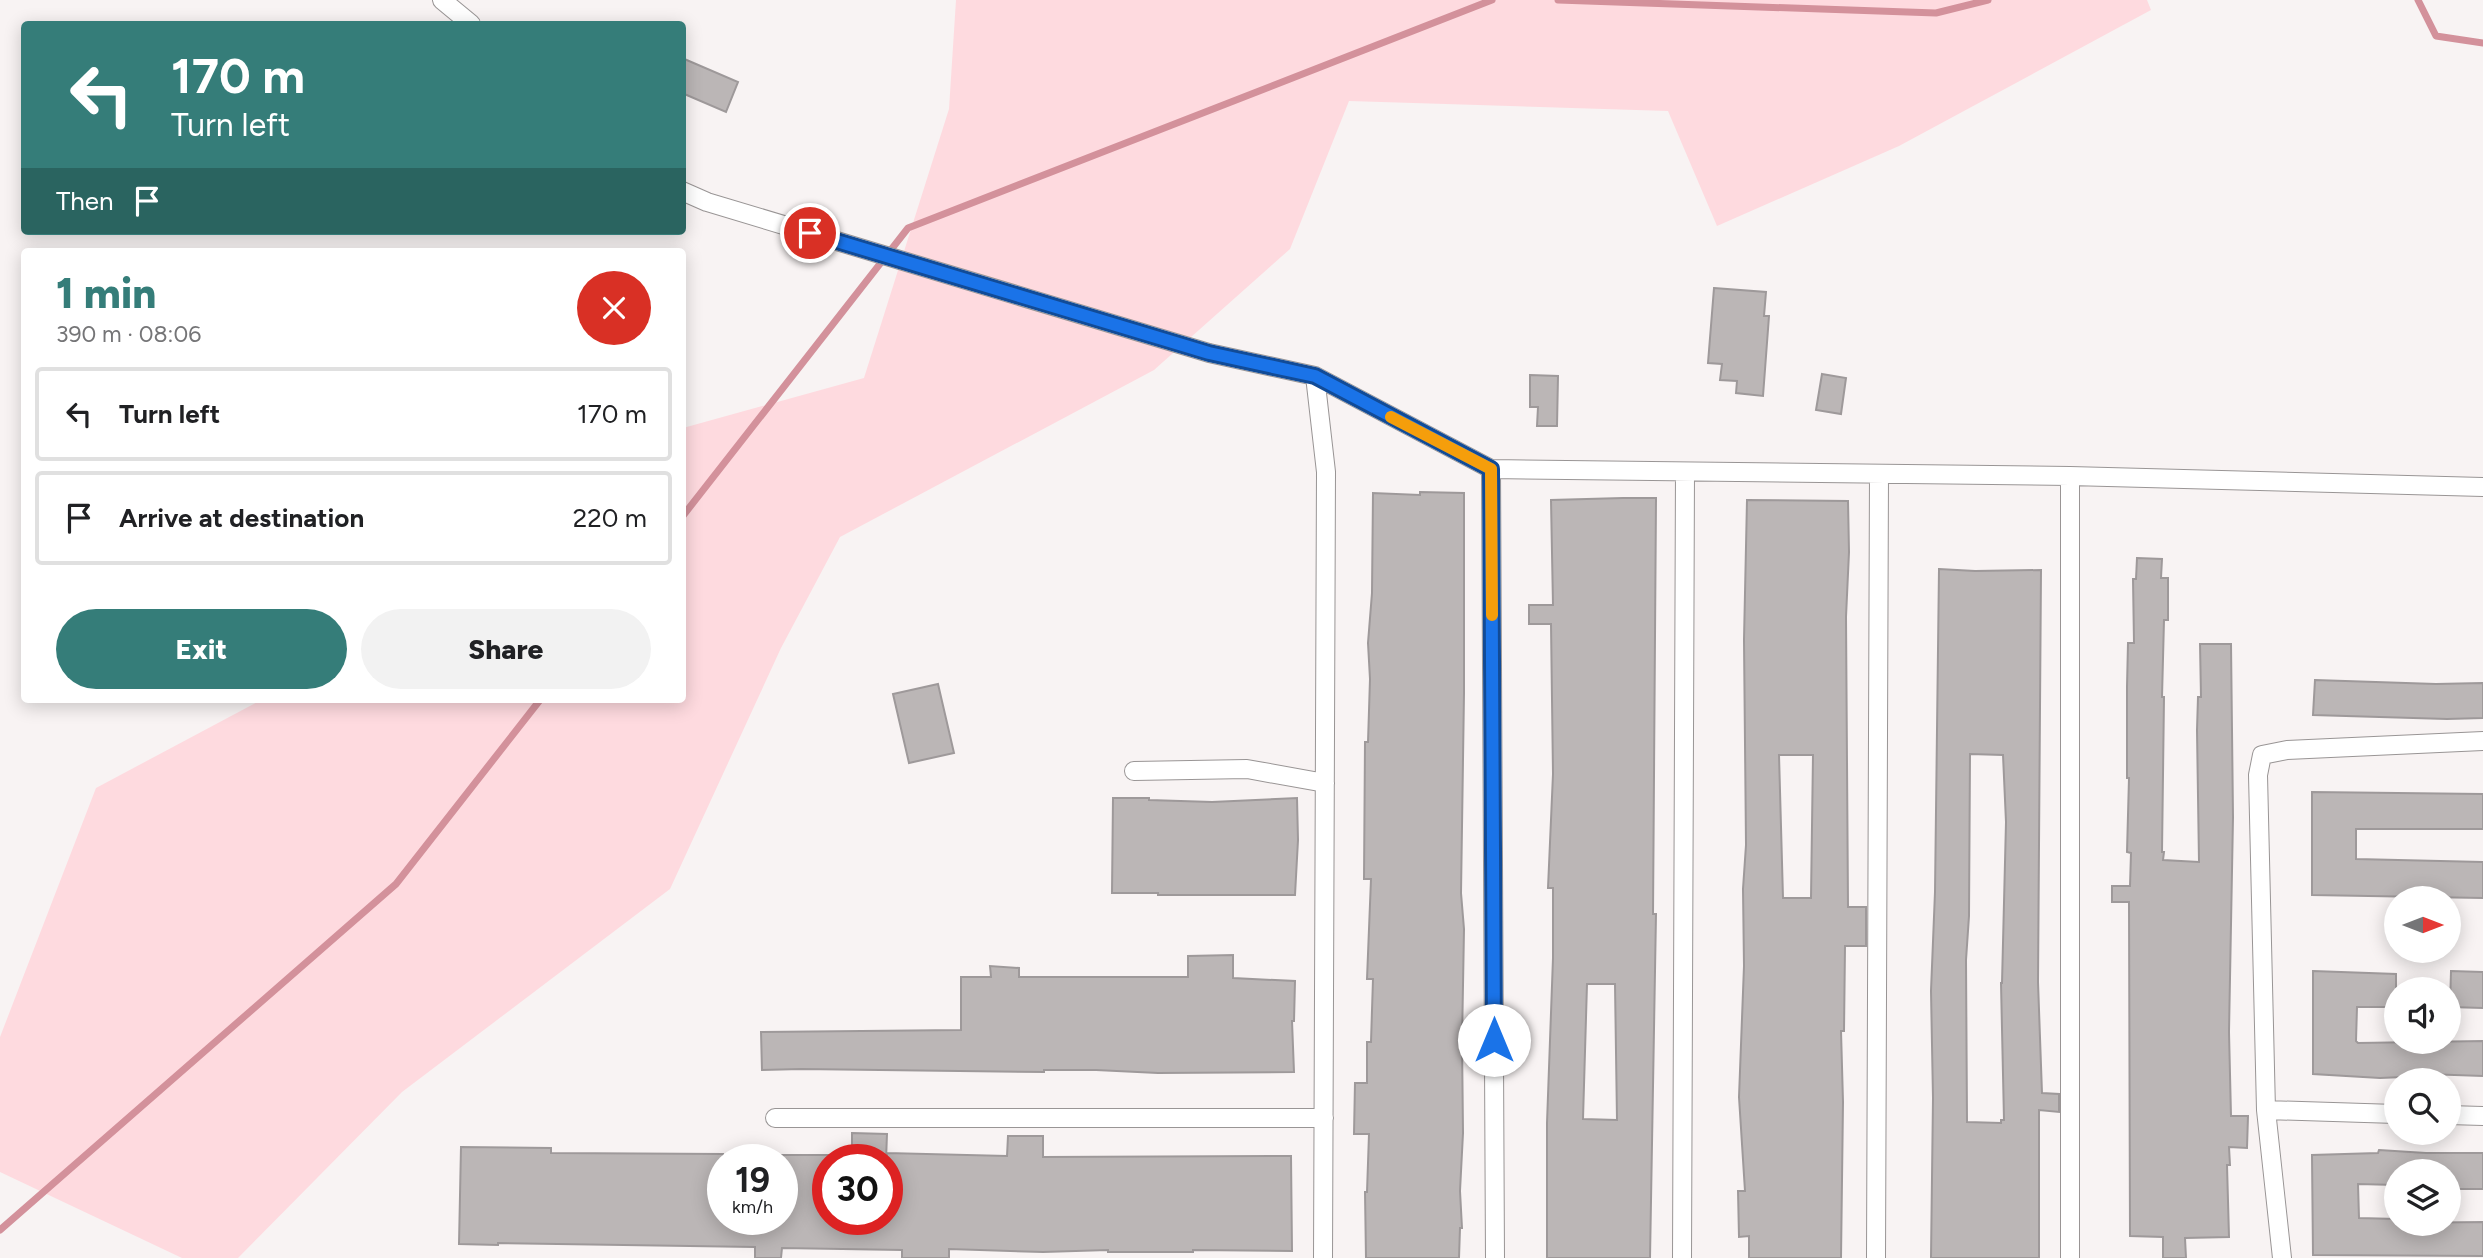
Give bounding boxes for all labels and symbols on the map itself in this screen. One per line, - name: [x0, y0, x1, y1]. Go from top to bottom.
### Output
- pin: [780, 203, 840, 263]
- north arrow: [2384, 886, 2460, 962]
- position arrow: [1457, 1003, 1531, 1077]
- speed limit sign: 30: [812, 1144, 903, 1235]

